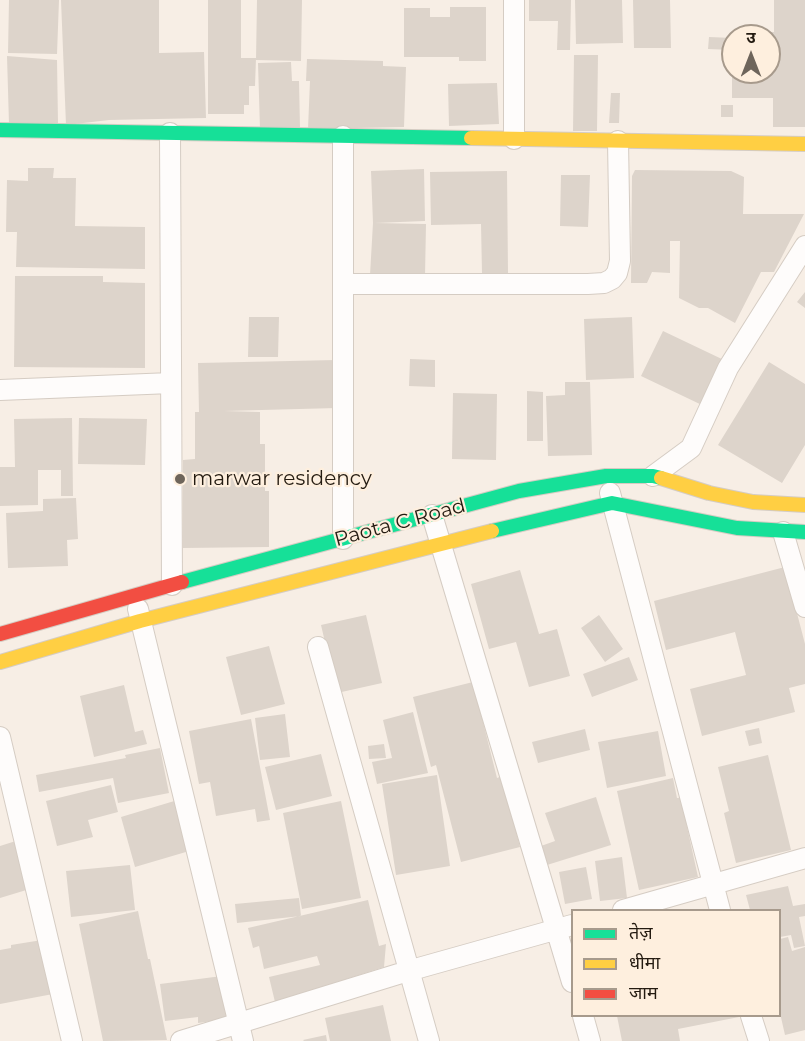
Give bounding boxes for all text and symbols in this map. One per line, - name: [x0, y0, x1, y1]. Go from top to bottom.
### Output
- north arrow: [721, 24, 781, 84]
- text: उ: [746, 28, 756, 47]
- place label: marwar residency: [192, 467, 372, 491]
- marker: marwar residency: [173, 472, 187, 486]
- street label: Paota C Road: [332, 494, 468, 552]
- legend: [571, 909, 781, 1017]
- text: तेज़: [629, 922, 653, 944]
- text: धीमा: [629, 952, 660, 974]
- text: जाम: [629, 982, 658, 1004]

